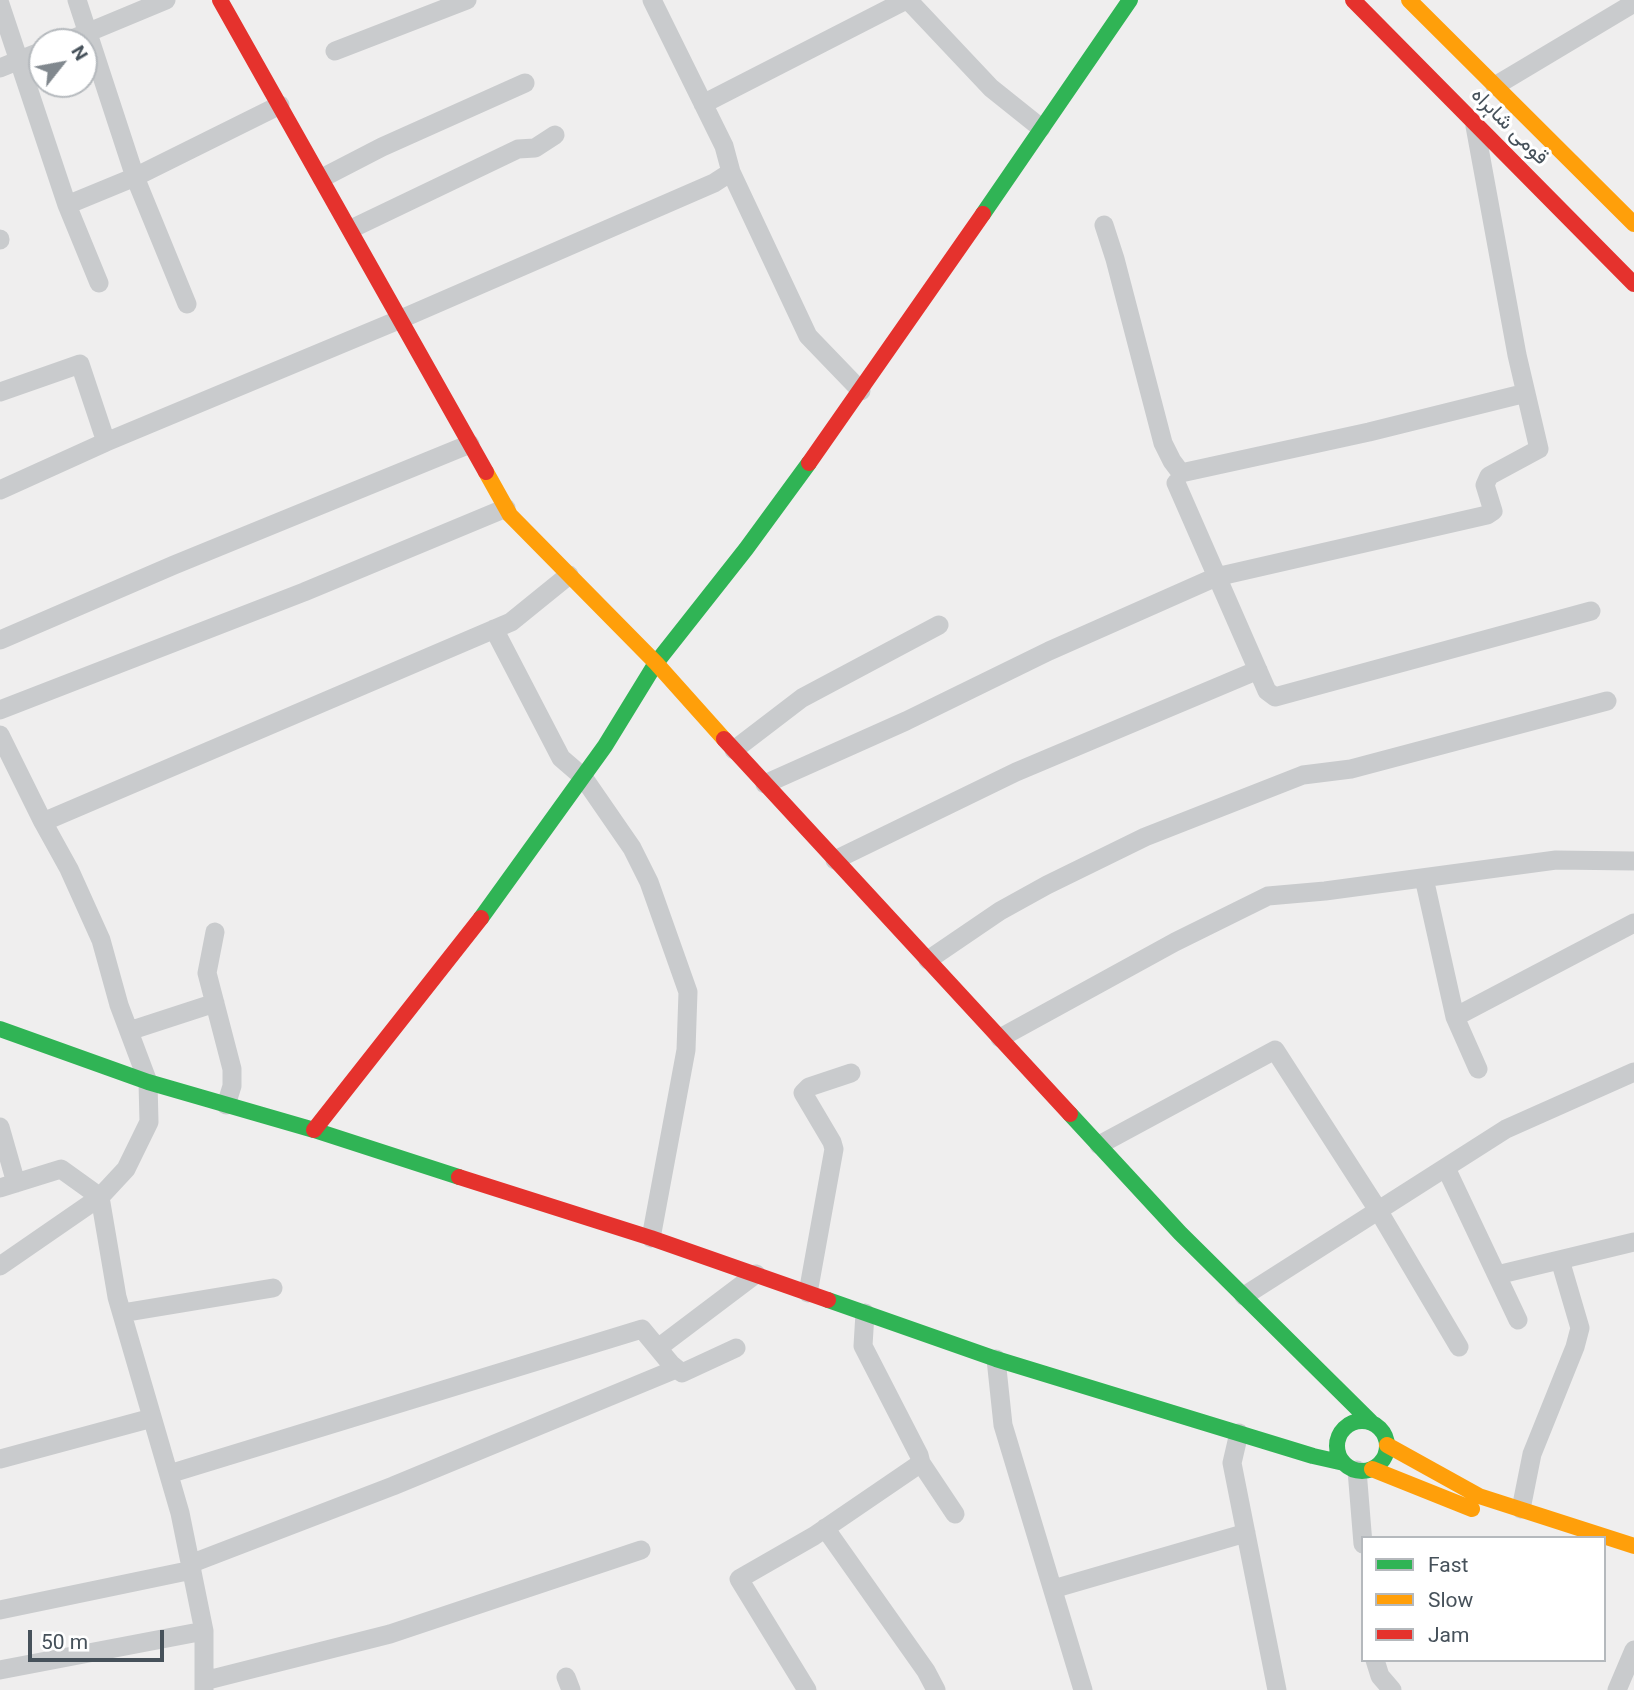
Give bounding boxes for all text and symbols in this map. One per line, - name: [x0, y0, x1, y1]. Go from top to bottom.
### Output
- north arrow: [28, 28, 98, 98]
- text: N: [66, 41, 93, 65]
- street label: قومی شاہراہ: [1465, 83, 1553, 171]
- legend: [1361, 1536, 1606, 1662]
- text: Fast: [1428, 1553, 1468, 1577]
- text: Slow: [1428, 1588, 1473, 1612]
- scale bar: [32, 1616, 168, 1660]
- text: Jam: [1428, 1623, 1469, 1647]
- text: 50 m: [41, 1630, 88, 1654]

